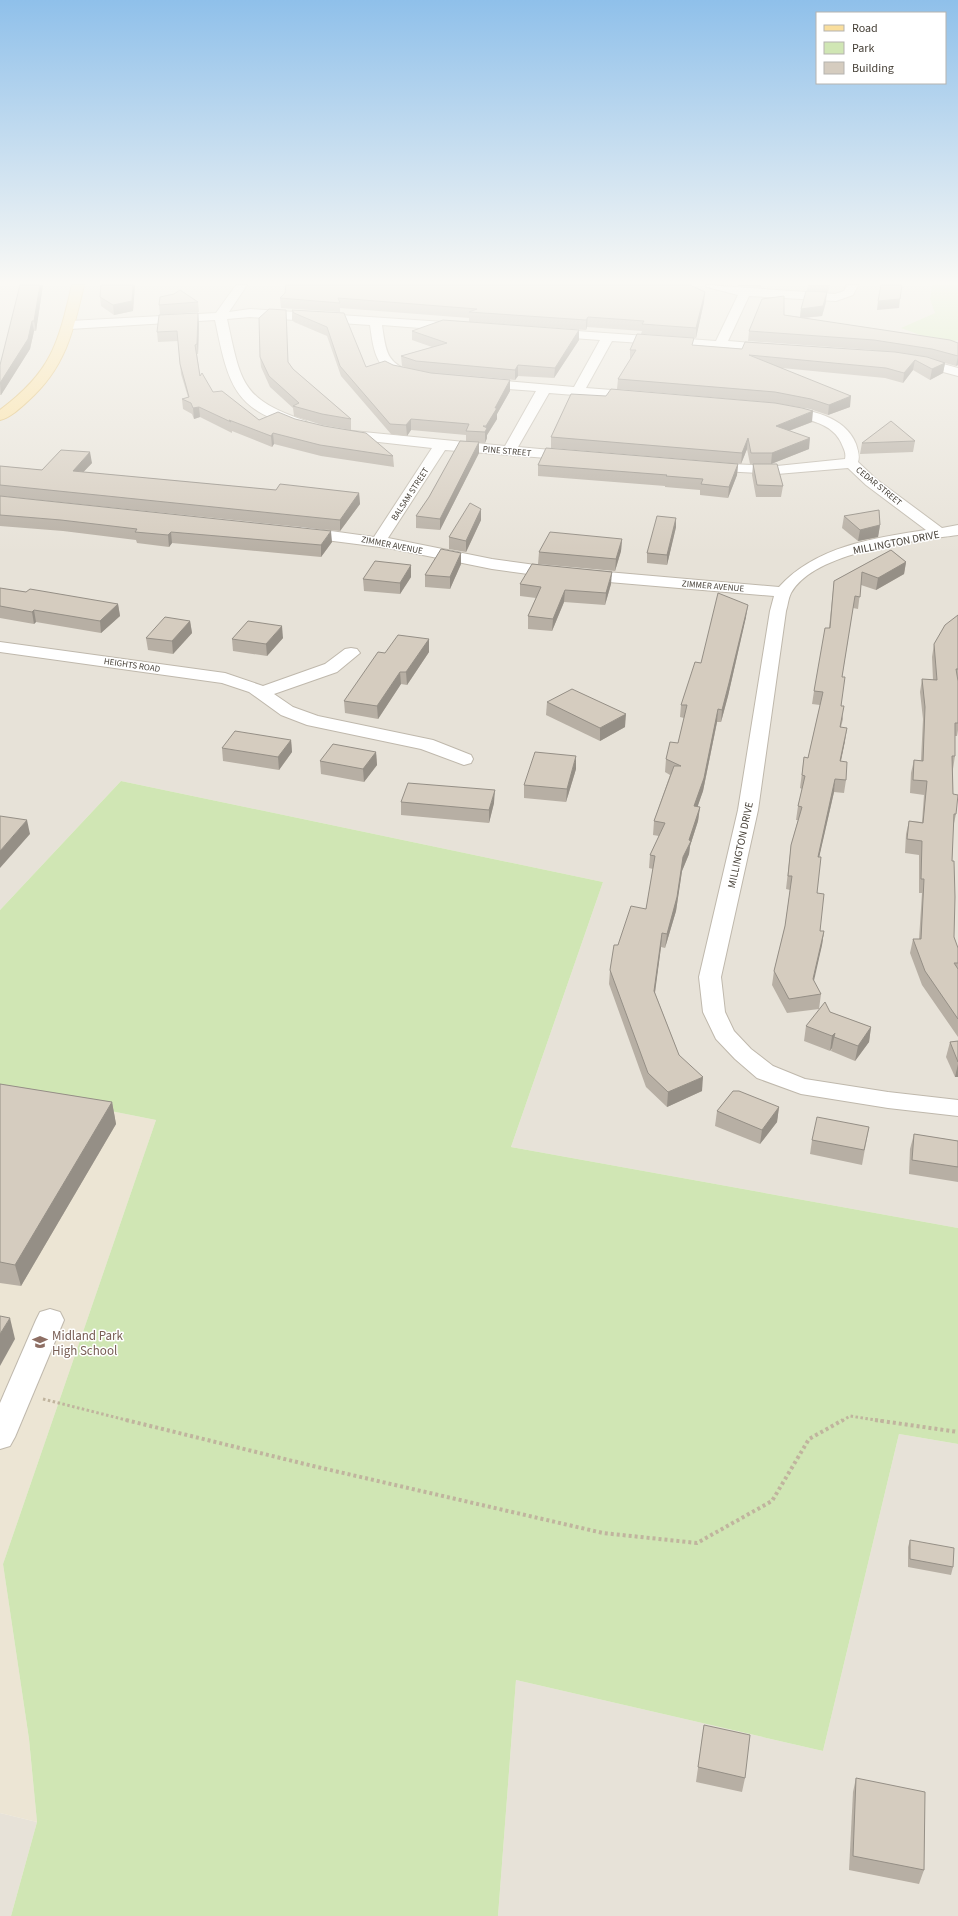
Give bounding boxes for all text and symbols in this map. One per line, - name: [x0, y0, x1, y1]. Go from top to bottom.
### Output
- legend: [816, 12, 946, 84]
- text: Road: [852, 20, 878, 37]
- text: Park: [852, 40, 874, 57]
- text: Building: [852, 60, 894, 77]
- street label: PINE STREET: [482, 443, 532, 460]
- street label: CEDAR STREET: [853, 464, 905, 509]
- street label: BALSAM STREET: [388, 465, 433, 524]
- street label: MILLINGTON DRIVE: [852, 527, 941, 558]
- street label: ZIMMER AVENUE: [360, 533, 424, 558]
- street label: ZIMMER AVENUE: [681, 577, 745, 596]
- street label: HEIGHTS ROAD: [103, 655, 161, 676]
- street label: MILLINGTON DRIVE: [724, 800, 757, 890]
- place label: Midland Park High School: [52, 1327, 124, 1360]
- school or university icon: Midland Park High School: [31, 1333, 49, 1351]

